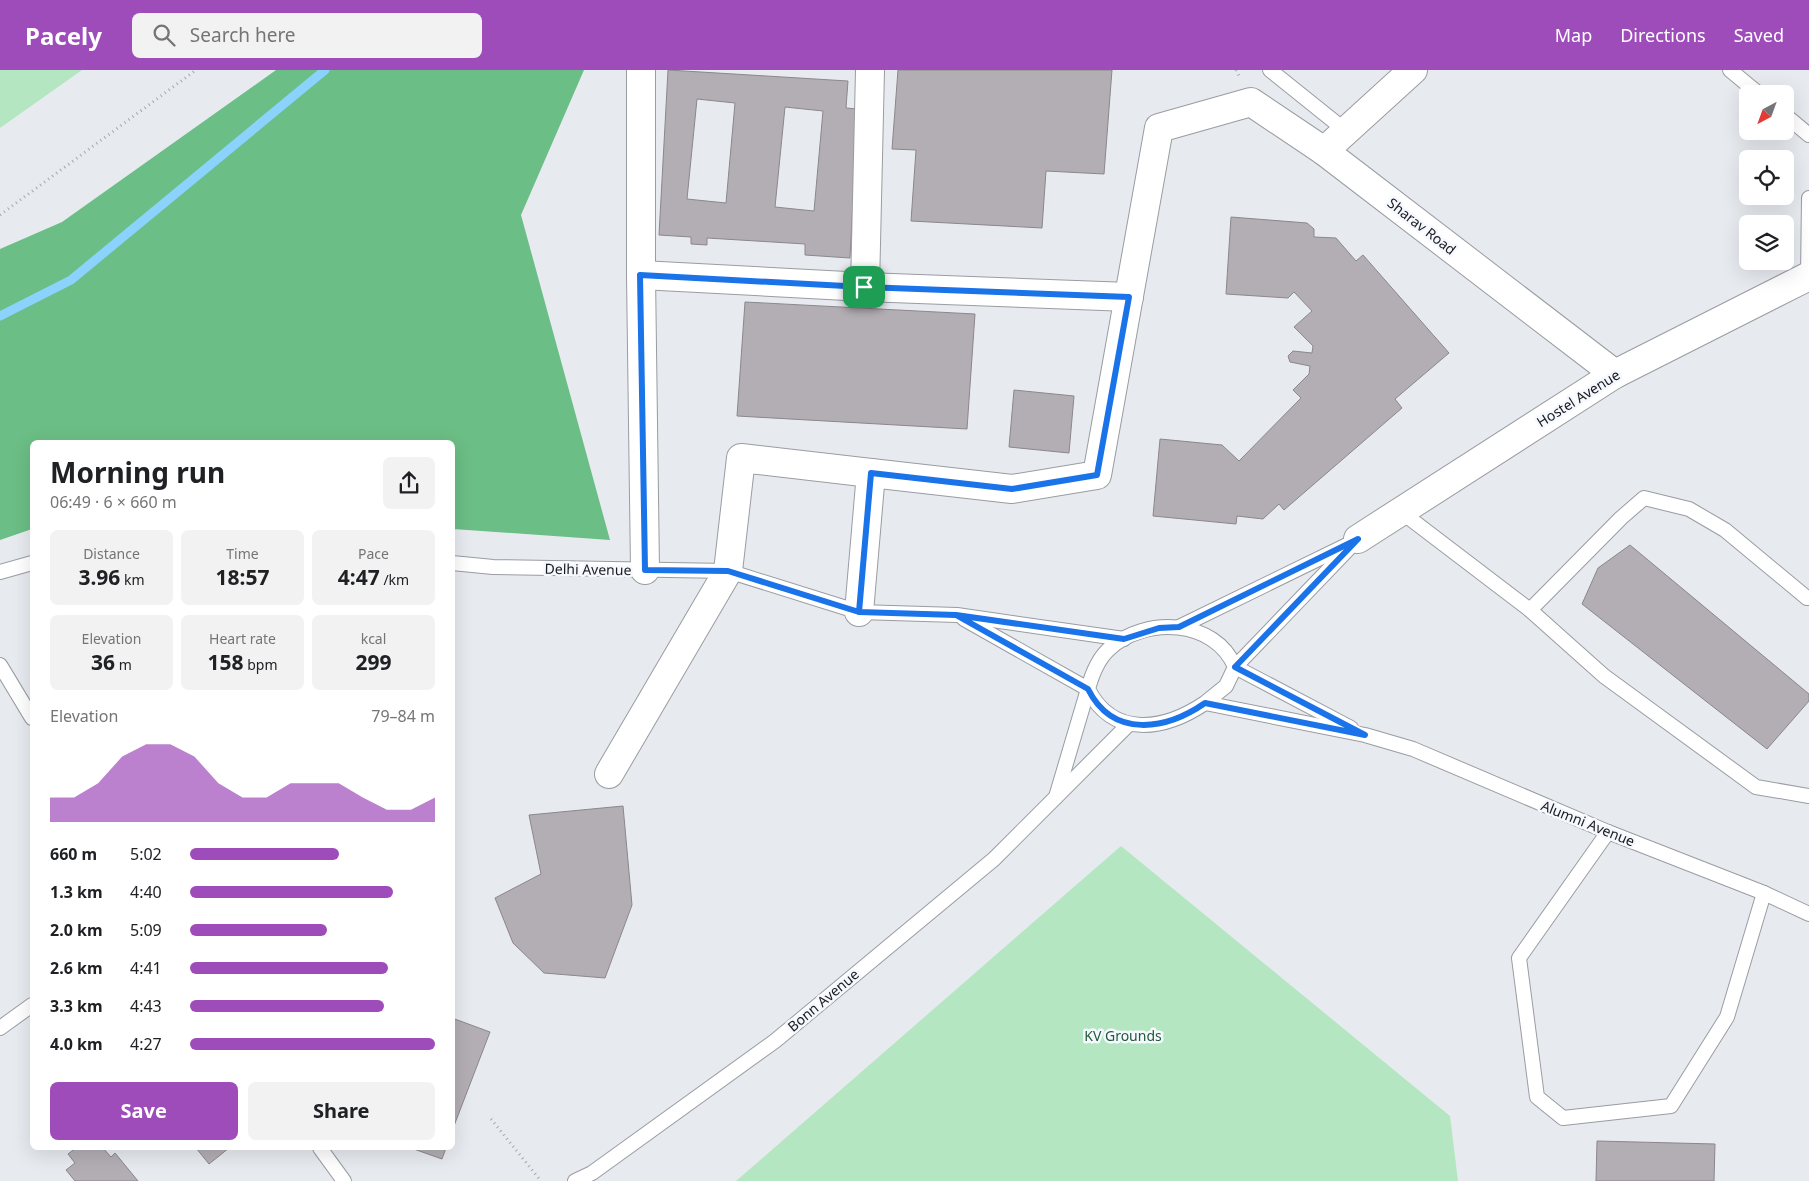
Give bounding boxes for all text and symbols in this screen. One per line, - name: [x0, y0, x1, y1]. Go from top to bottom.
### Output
- search box: [132, 13, 482, 58]
- text: Pacely: [25, 19, 102, 52]
- icon: search: [150, 21, 178, 49]
- text: Search here: [190, 22, 296, 48]
- text: Map: [1555, 23, 1592, 47]
- text: Directions: [1620, 23, 1706, 47]
- text: Saved: [1734, 23, 1784, 47]
- north arrow: [1739, 85, 1794, 140]
- map controls: [1739, 85, 1794, 270]
- button: locate: [1739, 150, 1794, 205]
- street label: Sharav Road: [1384, 193, 1460, 259]
- button: layers: [1739, 215, 1794, 270]
- pin: [843, 266, 885, 308]
- icon: arrive: [850, 273, 878, 301]
- street label: Hostel Avenue: [1533, 365, 1623, 431]
- text: Morning run: [50, 453, 225, 491]
- button: share: [383, 457, 435, 509]
- text: 06:49 · 6 × 660 m: [50, 491, 177, 513]
- text: Distance: [83, 544, 140, 563]
- text: Time: [226, 544, 259, 563]
- text: Pace: [358, 544, 389, 563]
- street label: Delhi Avenue: [544, 559, 632, 579]
- text: 3.96: [78, 563, 120, 591]
- text: 18:57: [216, 563, 269, 591]
- text: 4:47: [338, 563, 380, 591]
- text: km: [120, 570, 145, 589]
- text: /km: [380, 570, 409, 589]
- text: Elevation: [82, 629, 141, 648]
- text: Heart rate: [209, 629, 276, 648]
- text: kcal: [361, 629, 386, 648]
- text: 36: [91, 648, 115, 676]
- text: 158: [208, 648, 244, 676]
- text: 299: [355, 648, 392, 676]
- text: m: [115, 655, 132, 674]
- text: bpm: [244, 655, 278, 674]
- text: Elevation: [50, 705, 118, 727]
- text: 79–84 m: [371, 705, 435, 727]
- street label: Alumni Avenue: [1538, 796, 1638, 850]
- text: 660 m: [50, 843, 97, 865]
- text: 5:02: [130, 843, 162, 865]
- text: 1.3 km: [50, 881, 102, 903]
- text: 4:40: [130, 881, 162, 903]
- text: 2.0 km: [50, 919, 102, 941]
- text: 5:09: [130, 919, 162, 941]
- text: 2.6 km: [50, 957, 102, 979]
- text: 4:41: [130, 957, 162, 979]
- street label: Bonn Avenue: [783, 964, 863, 1035]
- text: 3.3 km: [50, 995, 102, 1017]
- text: 4:43: [130, 995, 162, 1017]
- park label: KV Grounds: [1084, 1026, 1162, 1045]
- text: 4.0 km: [50, 1033, 102, 1055]
- text: 4:27: [130, 1033, 162, 1055]
- button: Save: [50, 1082, 238, 1140]
- button: Share: [248, 1082, 435, 1140]

